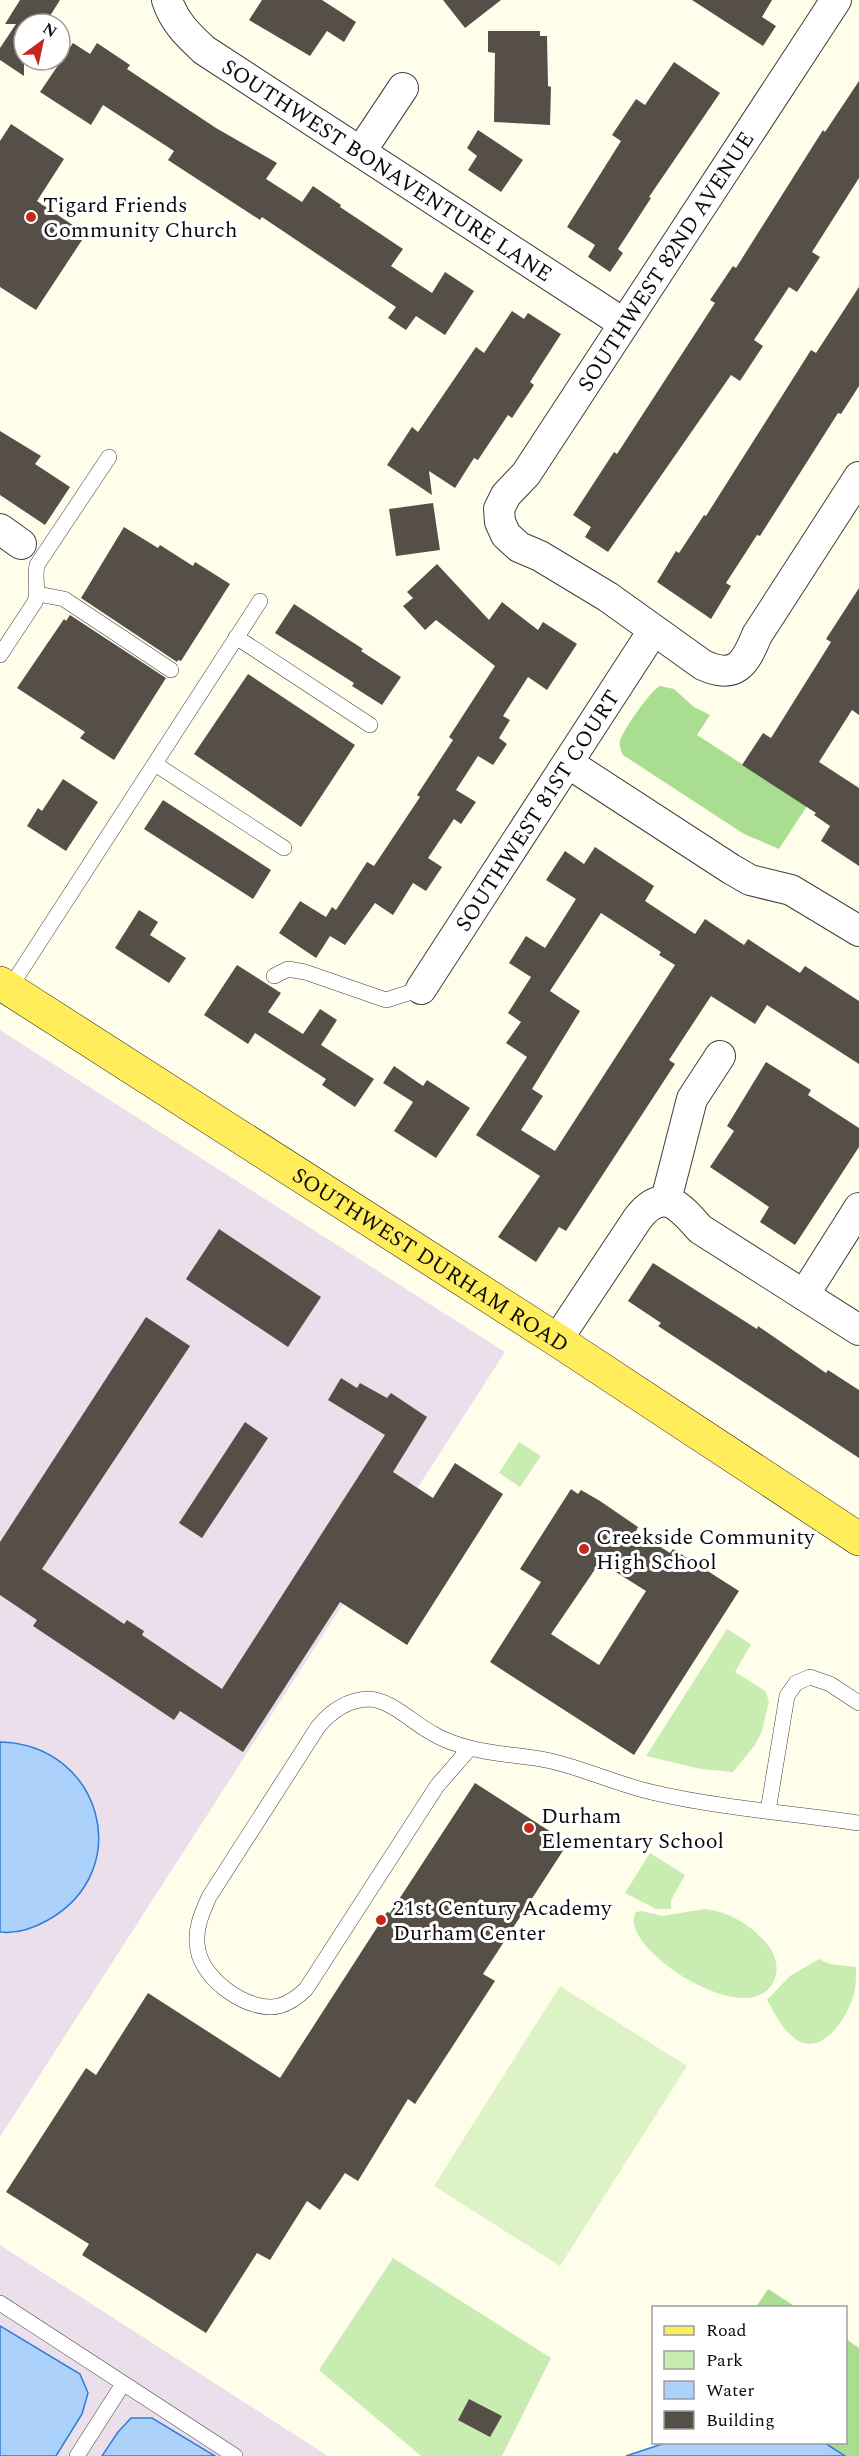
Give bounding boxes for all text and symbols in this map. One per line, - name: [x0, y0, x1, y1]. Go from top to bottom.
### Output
- north arrow: [12, 12, 72, 72]
- text: N: [38, 17, 62, 44]
- street label: SOUTHWEST BONAVENTURE LANE: [215, 51, 558, 291]
- street label: SOUTHWEST 82ND AVENUE: [570, 125, 763, 398]
- place label: Tigard Friends Community Church: [43, 189, 238, 247]
- marker: Tigard Friends Community Church: [24, 210, 38, 224]
- street label: SOUTHWEST 81ST COURT: [448, 684, 629, 938]
- street label: SOUTHWEST DURHAM ROAD: [285, 1159, 575, 1362]
- place label: Creekside Community High School: [596, 1521, 816, 1579]
- marker: Creekside Community High School: [577, 1542, 591, 1556]
- place label: Durham Elementary School: [541, 1800, 724, 1858]
- marker: Durham Elementary School: [522, 1821, 536, 1835]
- place label: 21st Century Academy Durham Center: [393, 1892, 613, 1950]
- marker: 21st Century Academy Durham Center: [374, 1913, 388, 1927]
- legend: [652, 2306, 847, 2444]
- text: Road: [706, 2317, 747, 2344]
- text: Park: [706, 2347, 743, 2374]
- text: Water: [706, 2377, 754, 2404]
- text: Building: [706, 2407, 775, 2434]

